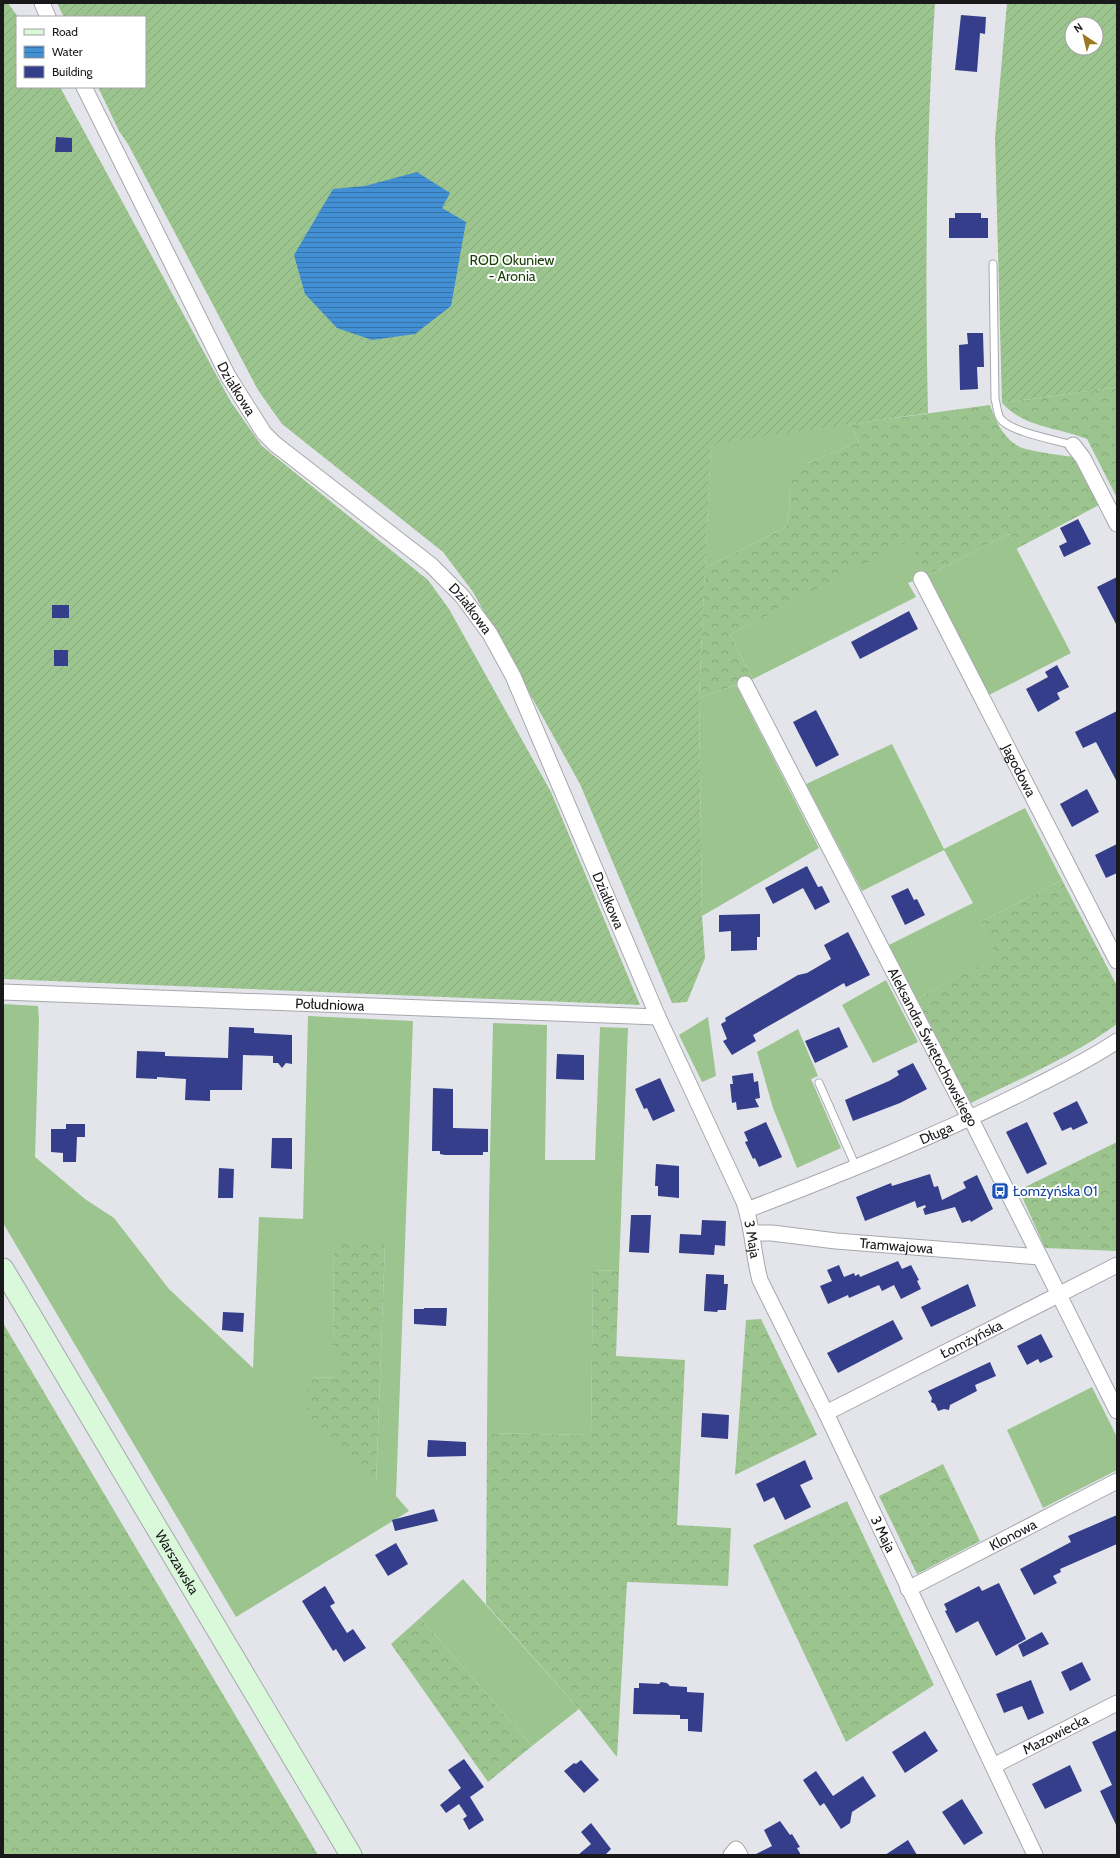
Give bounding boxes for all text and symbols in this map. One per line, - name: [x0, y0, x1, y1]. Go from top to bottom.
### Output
- legend: [16, 16, 146, 88]
- north arrow: [1064, 16, 1104, 56]
- text: N: [1071, 20, 1085, 36]
- text: Road: [52, 24, 78, 39]
- text: Water: [52, 44, 83, 59]
- text: Building: [52, 64, 94, 79]
- park label: ROD Okuniew - Aronia: [470, 251, 554, 285]
- street label: Działkowa: [213, 359, 260, 419]
- street label: Działkowa: [445, 579, 496, 638]
- street label: Jagodowa: [998, 740, 1040, 800]
- street label: Działkowa: [588, 869, 629, 932]
- street label: Aleksandra Świętochowskiego: [884, 965, 982, 1130]
- street label: Południowa: [295, 994, 365, 1015]
- street label: Długa: [917, 1118, 956, 1148]
- bus stop icon: Łomżyńska 01: [990, 1181, 1010, 1201]
- place label: Łomżyńska 01: [1013, 1182, 1098, 1200]
- street label: 3 Maja: [740, 1219, 764, 1260]
- street label: Tramwajowa: [859, 1234, 934, 1258]
- street label: Łomżyńska: [937, 1316, 1006, 1362]
- street label: 3 Maja: [867, 1513, 900, 1556]
- street label: Klonowa: [986, 1515, 1040, 1555]
- street label: Warszawska: [151, 1527, 203, 1598]
- street label: Mazowiecka: [1019, 1710, 1092, 1759]

